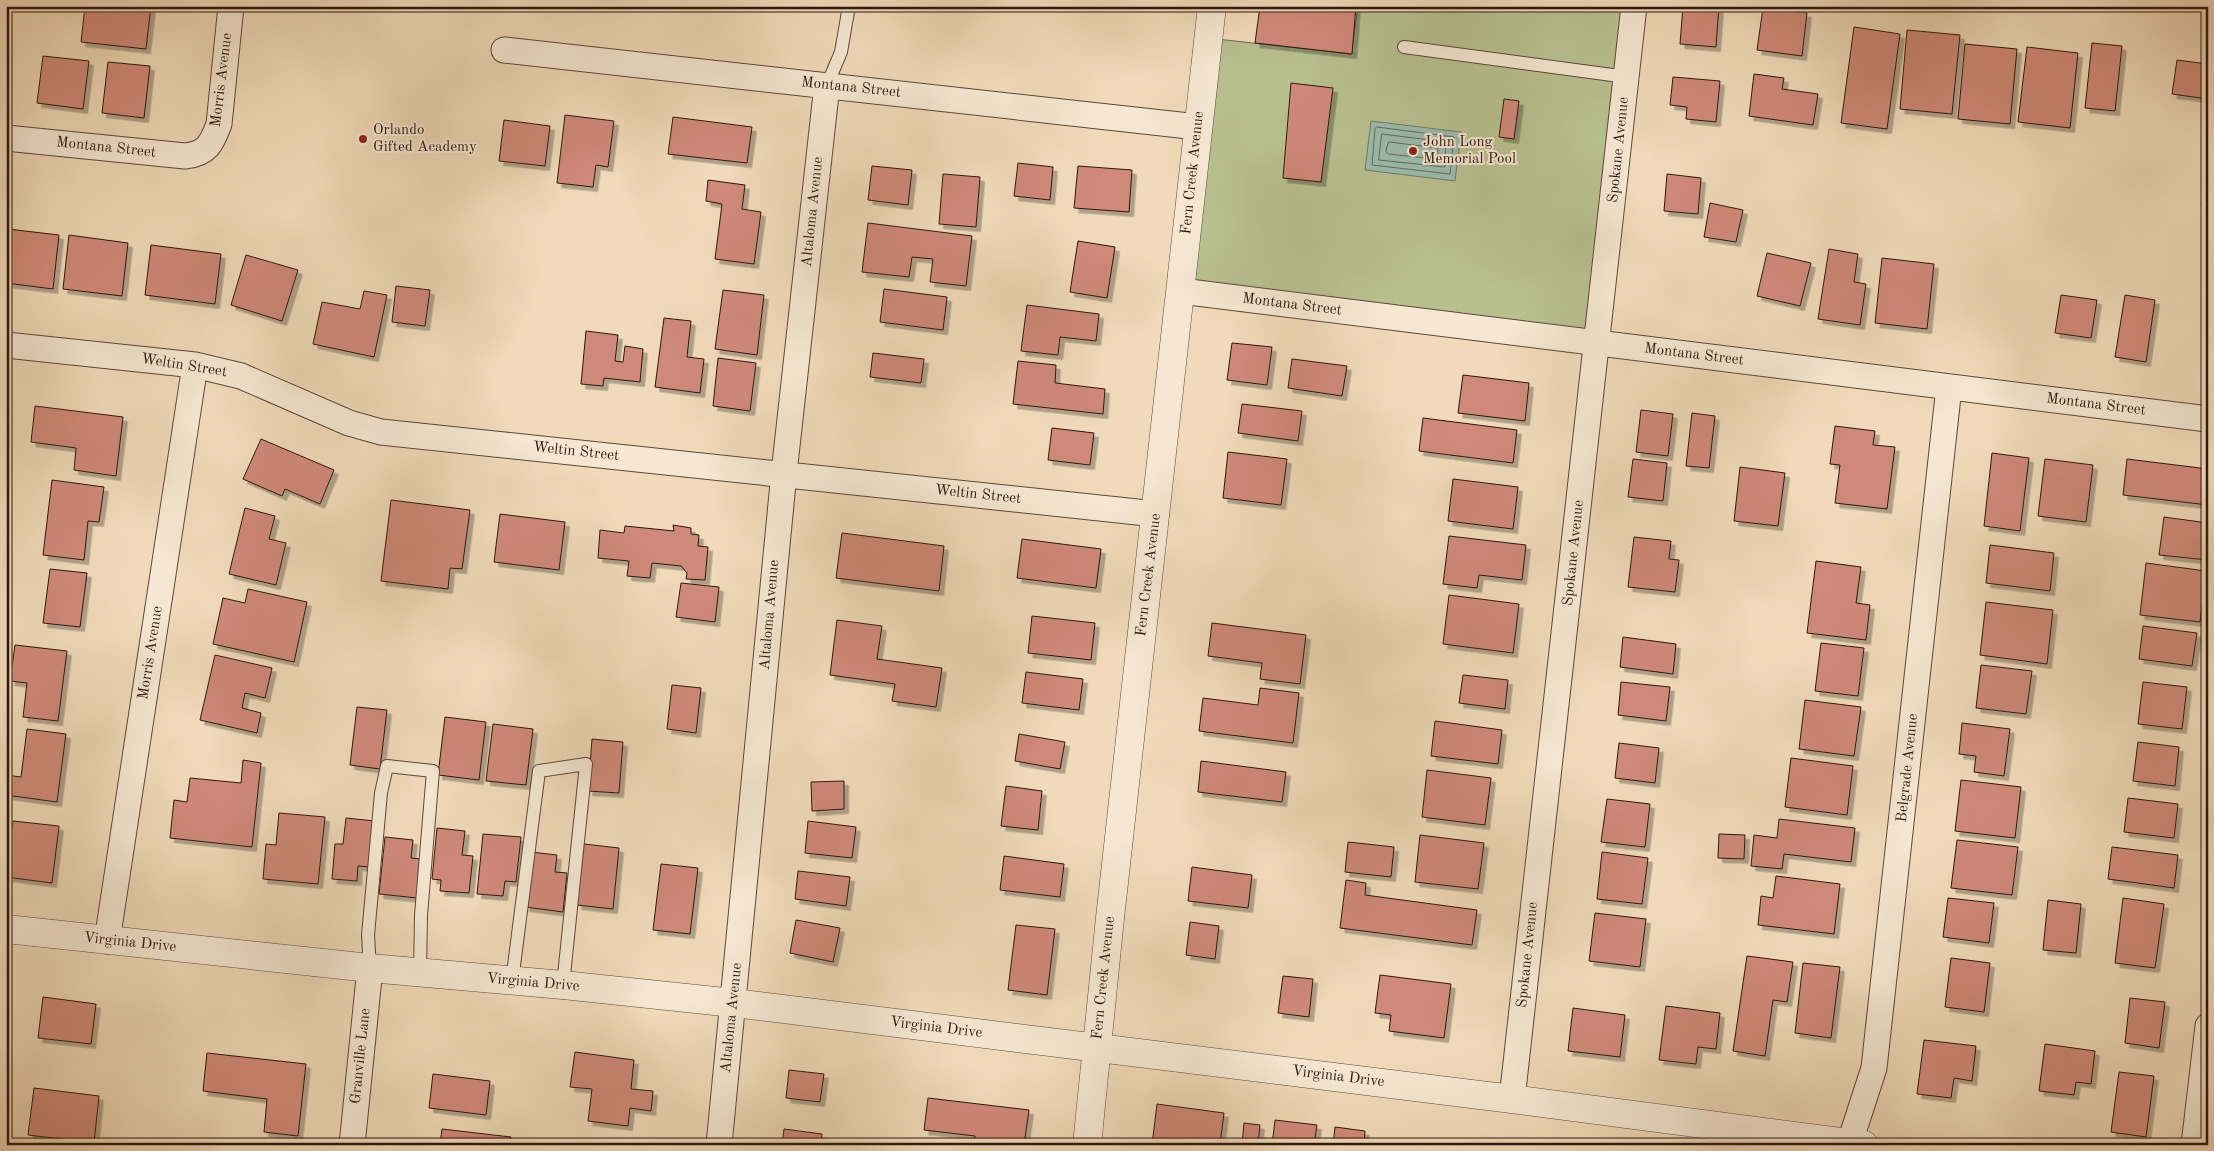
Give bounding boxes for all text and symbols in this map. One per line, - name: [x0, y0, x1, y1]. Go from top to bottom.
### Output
- street label: Morris Avenue: [209, 32, 235, 128]
- street label: Montana Street: [800, 75, 902, 101]
- street label: Spokane Avenue: [1606, 96, 1632, 204]
- street label: Fern Creek Avenue: [1179, 110, 1207, 235]
- place label: Orlando Gifted Academy: [373, 123, 477, 155]
- marker: Orlando Gifted Academy: [357, 133, 369, 145]
- street label: Montana Street: [55, 135, 157, 161]
- place label: John Long Memorial Pool: [1423, 135, 1516, 167]
- marker: John Long Memorial Pool: [1407, 145, 1419, 157]
- street label: Altaloma Avenue: [800, 156, 826, 268]
- street label: Montana Street: [1241, 291, 1343, 319]
- street label: Montana Street: [1643, 341, 1745, 369]
- street label: Weltin Street: [140, 352, 228, 380]
- street label: Montana Street: [2045, 391, 2147, 419]
- street label: Weltin Street: [532, 440, 620, 464]
- street label: Weltin Street: [934, 483, 1022, 507]
- street label: Spokane Avenue: [1561, 499, 1587, 607]
- street label: Fern Creek Avenue: [1134, 512, 1164, 637]
- street label: Altaloma Avenue: [758, 559, 782, 671]
- street label: Morris Avenue: [136, 605, 166, 701]
- street label: Belgrade Avenue: [1895, 713, 1921, 823]
- street label: Spokane Avenue: [1515, 901, 1541, 1009]
- street label: Fern Creek Avenue: [1090, 915, 1118, 1040]
- street label: Virginia Drive: [83, 931, 177, 955]
- street label: Altaloma Avenue: [719, 962, 745, 1074]
- street label: Virginia Drive: [486, 971, 580, 995]
- street label: Granville Lane: [349, 1007, 373, 1105]
- street label: Virginia Drive: [889, 1015, 983, 1041]
- street label: Virginia Drive: [1291, 1064, 1385, 1090]

